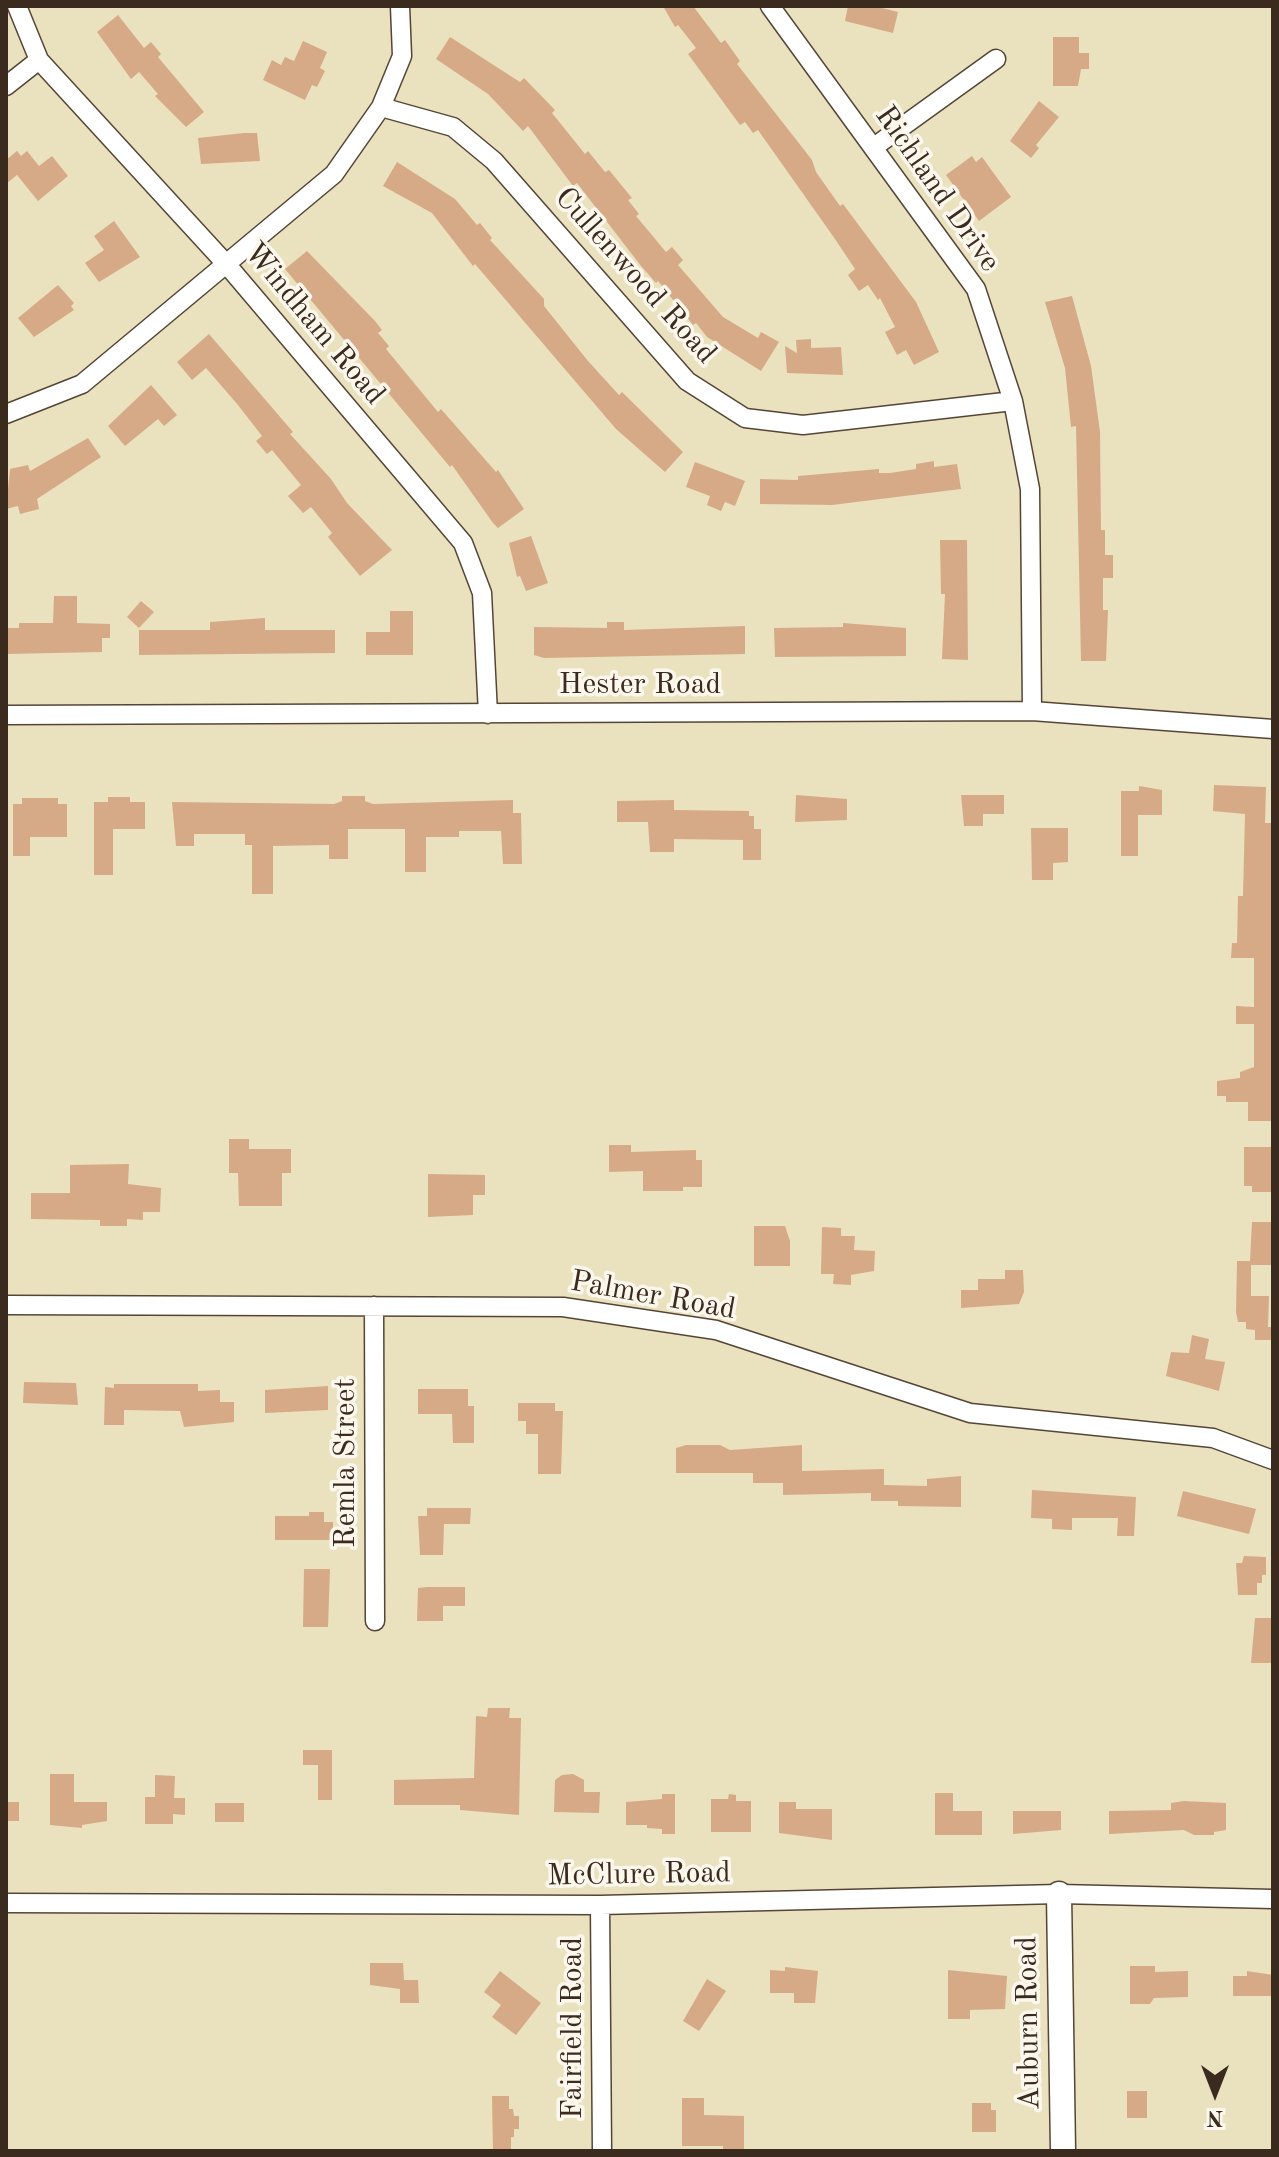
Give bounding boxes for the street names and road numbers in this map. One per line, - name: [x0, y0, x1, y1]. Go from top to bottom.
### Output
- street label: Richland Drive: [867, 99, 1007, 279]
- street label: Cullenwood Road: [546, 180, 724, 372]
- street label: Windham Road: [236, 235, 392, 413]
- street label: Hester Road: [559, 667, 721, 703]
- street label: Palmer Road: [568, 1264, 738, 1328]
- street label: Remla Street: [328, 1378, 364, 1548]
- street label: McClure Road: [547, 1855, 731, 1895]
- street label: Auburn Road: [1009, 1936, 1049, 2110]
- street label: Fairfield Road: [555, 1937, 591, 2119]

